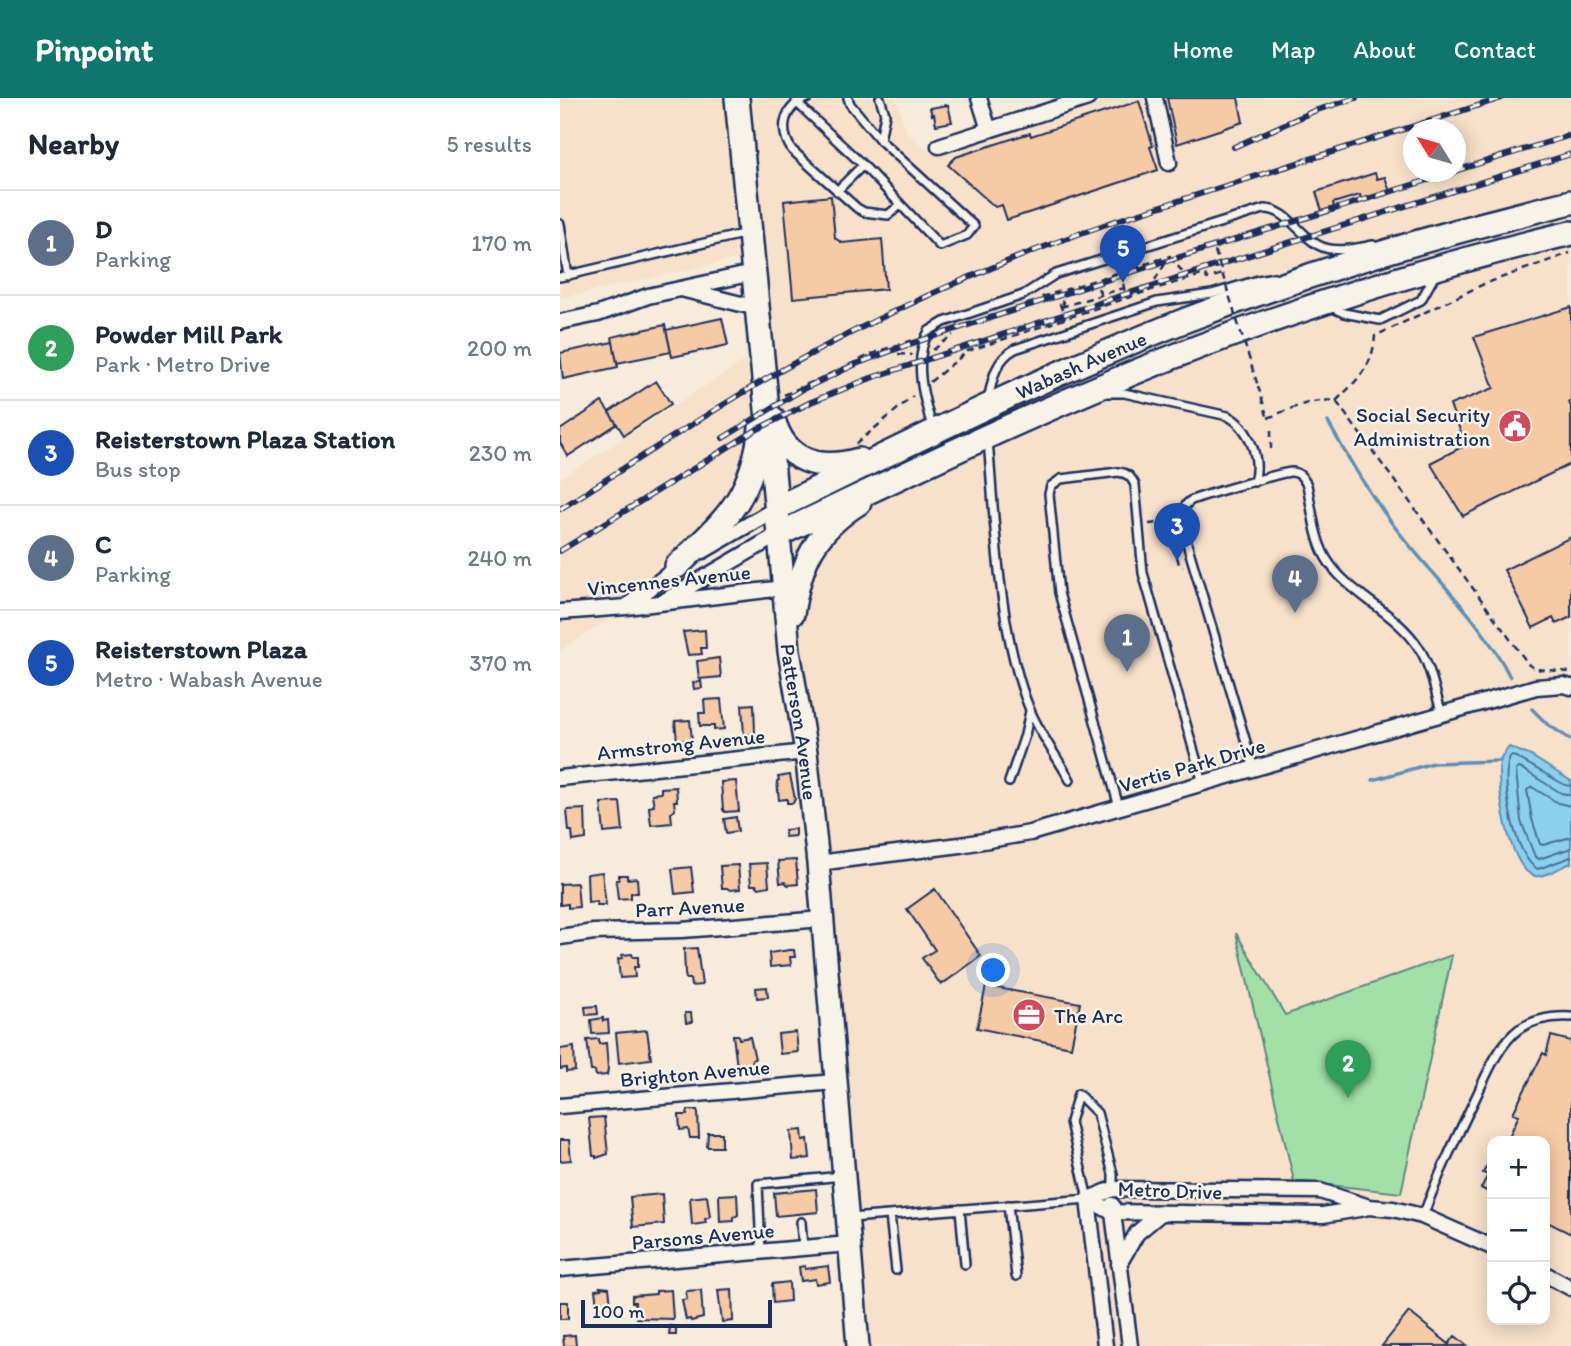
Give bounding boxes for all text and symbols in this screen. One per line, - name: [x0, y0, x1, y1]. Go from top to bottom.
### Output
- text: Pinpoint: [35, 30, 153, 69]
- text: Home: [1173, 35, 1233, 64]
- text: Map: [1271, 35, 1315, 64]
- text: About: [1353, 35, 1416, 64]
- text: Contact: [1454, 35, 1536, 64]
- north arrow: [1403, 119, 1466, 182]
- text: Nearby: [28, 125, 119, 162]
- text: 5 results: [446, 130, 532, 158]
- text: D: [95, 213, 112, 245]
- pin: 5: [1100, 225, 1146, 283]
- text: 1: [46, 229, 56, 257]
- text: 170 m: [471, 229, 532, 257]
- text: Parking: [95, 245, 171, 273]
- text: Powder Mill Park: [95, 318, 282, 350]
- street label: Wabash Avenue: [1011, 325, 1150, 404]
- text: 2: [45, 334, 57, 362]
- text: 200 m: [467, 334, 532, 362]
- text: Park · Metro Drive: [95, 350, 271, 378]
- place label: Social Security Administration: [1354, 402, 1490, 451]
- public building icon: Social Security Administration: [1496, 407, 1534, 445]
- text: Reisterstown Plaza Station: [95, 423, 395, 455]
- text: 3: [45, 439, 57, 467]
- text: 230 m: [469, 439, 532, 467]
- text: Bus stop: [95, 455, 181, 483]
- pin: 3: [1154, 503, 1200, 561]
- text: C: [95, 528, 112, 560]
- text: 4: [44, 544, 58, 572]
- text: 240 m: [467, 544, 532, 572]
- pin: 4: [1272, 555, 1318, 613]
- street label: Vincennes Avenue: [586, 559, 752, 601]
- text: Parking: [95, 560, 171, 588]
- pin: 1: [1104, 614, 1150, 672]
- text: Reisterstown Plaza: [95, 633, 307, 665]
- street label: Patterson Avenue: [776, 643, 824, 801]
- text: 5: [45, 649, 57, 677]
- text: 370 m: [469, 649, 532, 677]
- text: Metro · Wabash Avenue: [95, 665, 323, 693]
- street label: Armstrong Avenue: [596, 723, 766, 765]
- street label: Vertis Park Drive: [1116, 732, 1268, 798]
- street label: Parr Avenue: [634, 892, 746, 922]
- your location: [976, 953, 1010, 987]
- office icon: The Arc: [1010, 996, 1048, 1034]
- place label: The Arc: [1054, 1003, 1123, 1028]
- pin: 2: [1325, 1040, 1371, 1098]
- street label: Brighton Avenue: [619, 1054, 771, 1092]
- map controls: [1487, 1136, 1550, 1325]
- button: +: [1487, 1136, 1550, 1199]
- street label: Metro Drive: [1117, 1176, 1223, 1204]
- button: −: [1487, 1199, 1550, 1262]
- street label: Parsons Avenue: [630, 1217, 776, 1255]
- button: locate: [1487, 1262, 1550, 1325]
- scale bar: [581, 1297, 772, 1329]
- text: 100 m: [592, 1300, 644, 1323]

